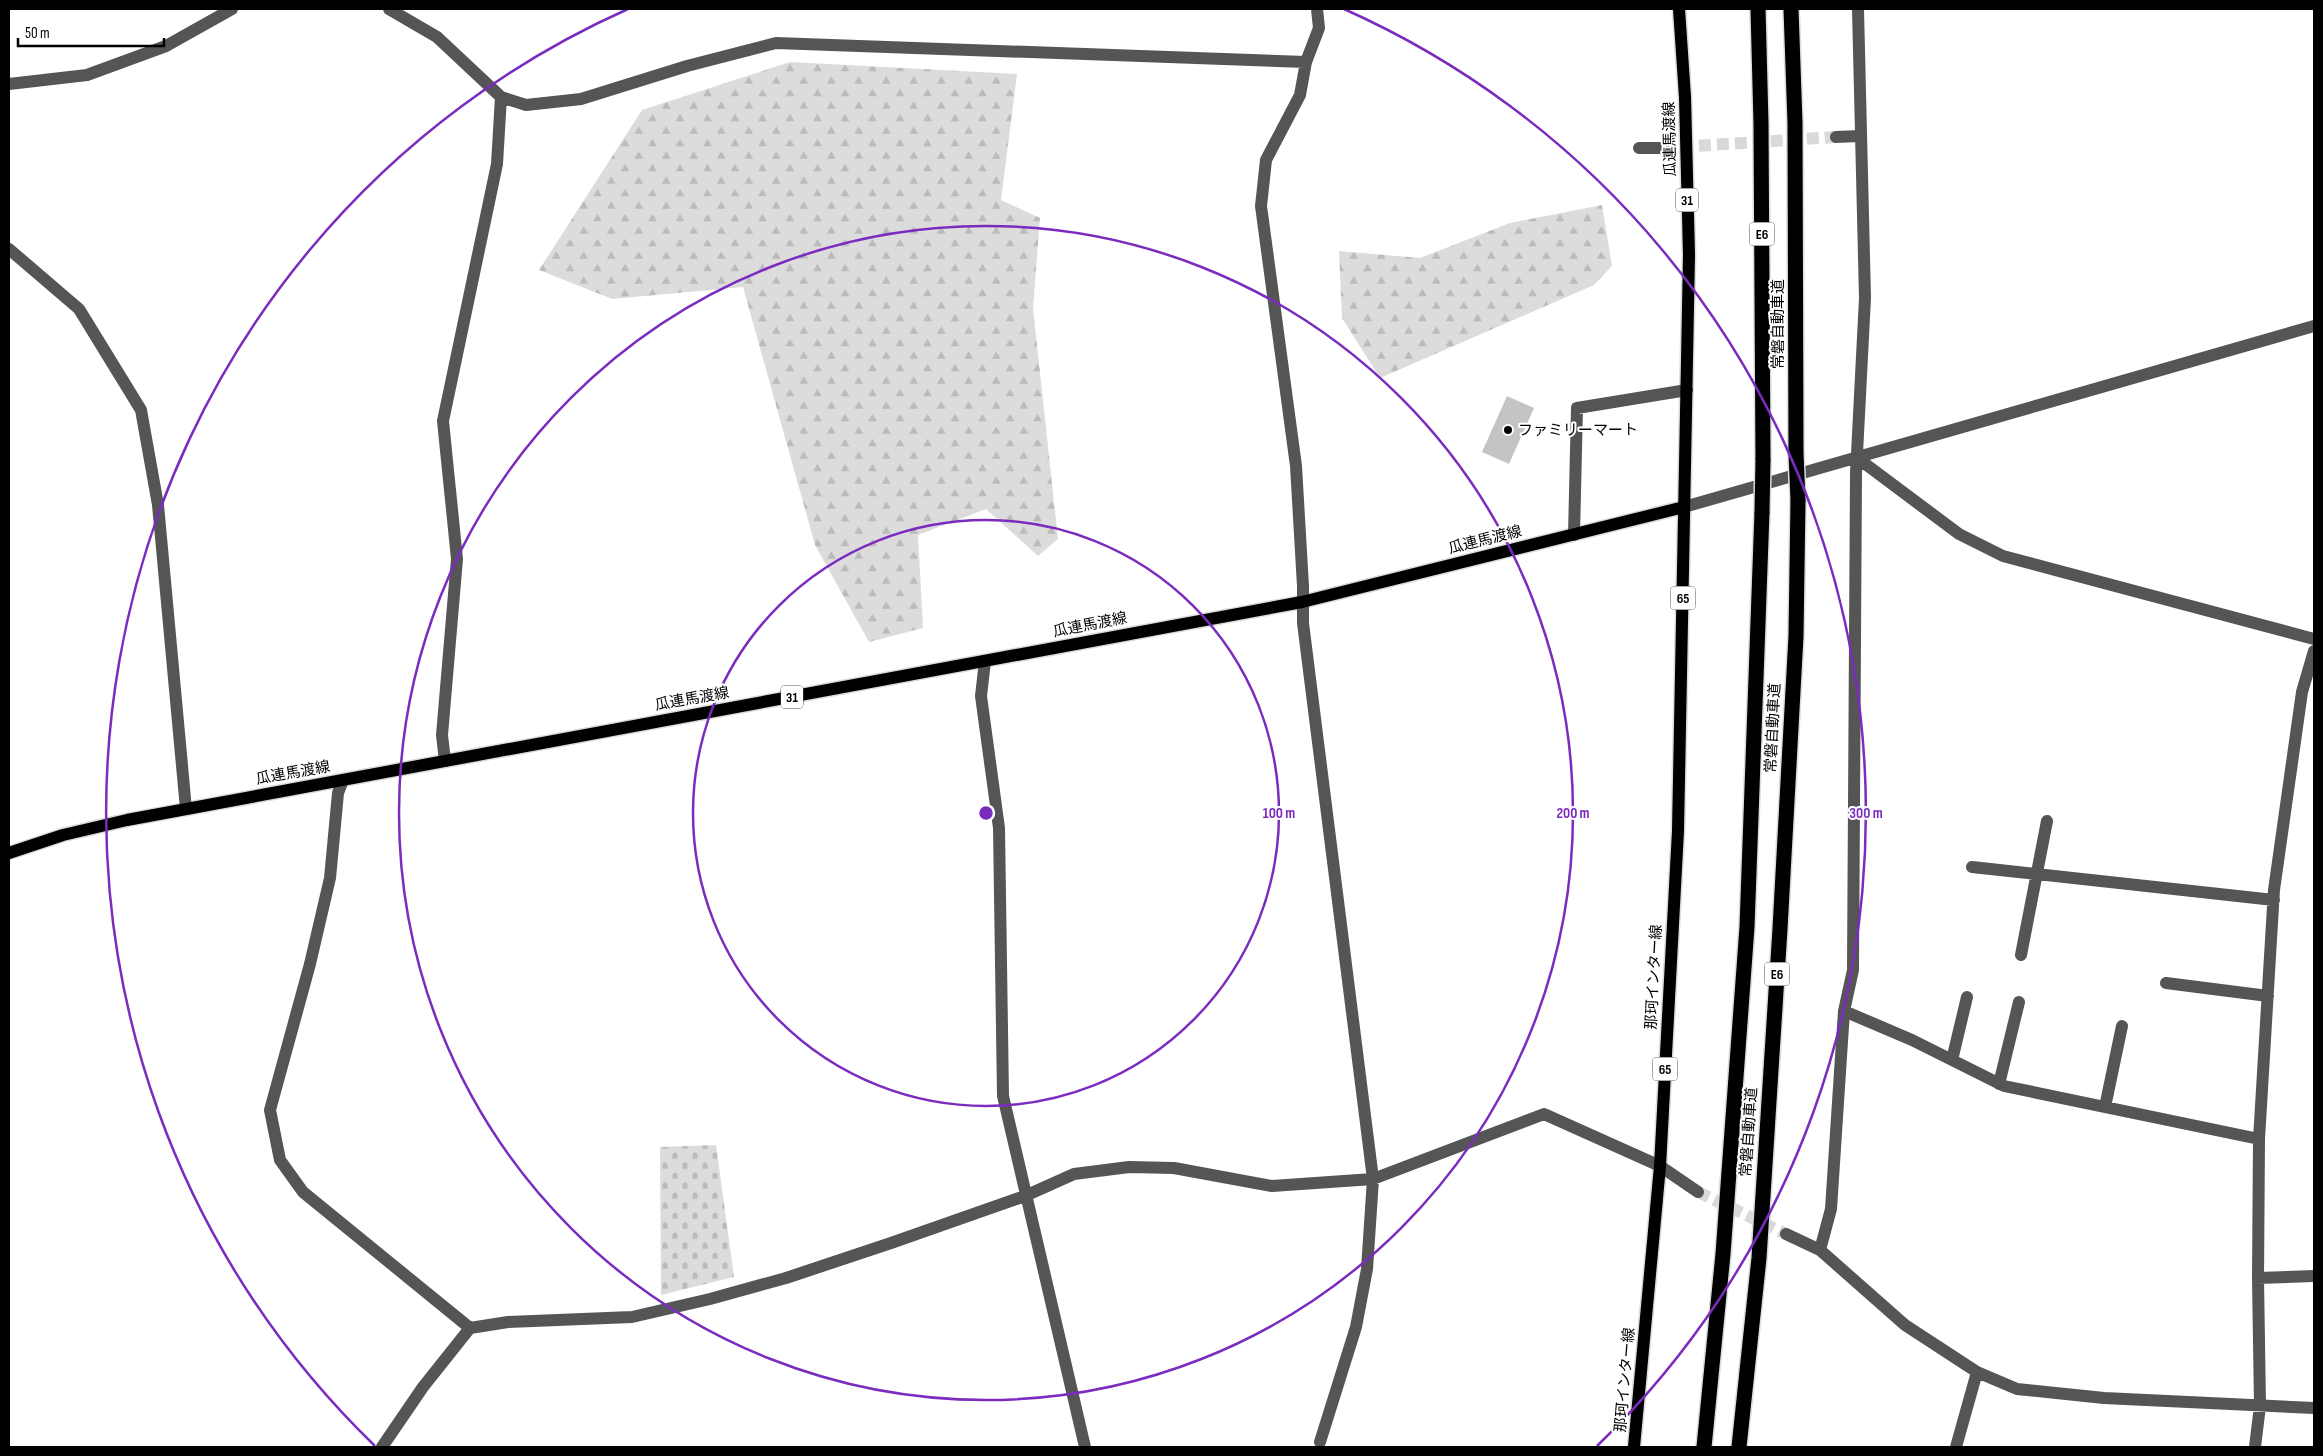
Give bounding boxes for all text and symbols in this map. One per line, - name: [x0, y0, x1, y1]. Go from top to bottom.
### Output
- scale bar: [18, 15, 164, 47]
- text: 50 m: [25, 24, 50, 43]
- street label: 瓜連馬渡線: [1660, 101, 1680, 177]
- road number: 31: [1676, 188, 1698, 212]
- road number: E6: [1750, 222, 1774, 245]
- street label: 常磐自動車道: [1769, 279, 1788, 369]
- place label: ファミリーマート: [1518, 421, 1638, 440]
- marker: ファミリーマート: [1502, 424, 1514, 436]
- street label: 瓜連馬渡線: [1446, 522, 1524, 558]
- road number: 65: [1670, 586, 1696, 610]
- street label: 瓜連馬渡線: [1051, 609, 1129, 641]
- street label: 瓜連馬渡線: [653, 683, 731, 715]
- street label: 常磐自動車道: [1761, 683, 1785, 773]
- road number: 31: [781, 686, 803, 709]
- street label: 瓜連馬渡線: [254, 757, 332, 789]
- centre of rings: [977, 804, 995, 822]
- text: 100 m: [1263, 804, 1295, 823]
- text: 200 m: [1556, 804, 1590, 823]
- text: 300 m: [1849, 804, 1883, 823]
- street label: 那珂インター線: [1642, 924, 1666, 1030]
- road number: E6: [1764, 962, 1790, 986]
- road number: 65: [1652, 1058, 1678, 1080]
- street label: 常磐自動車道: [1736, 1086, 1762, 1178]
- street label: 那珂インター線: [1611, 1327, 1639, 1433]

